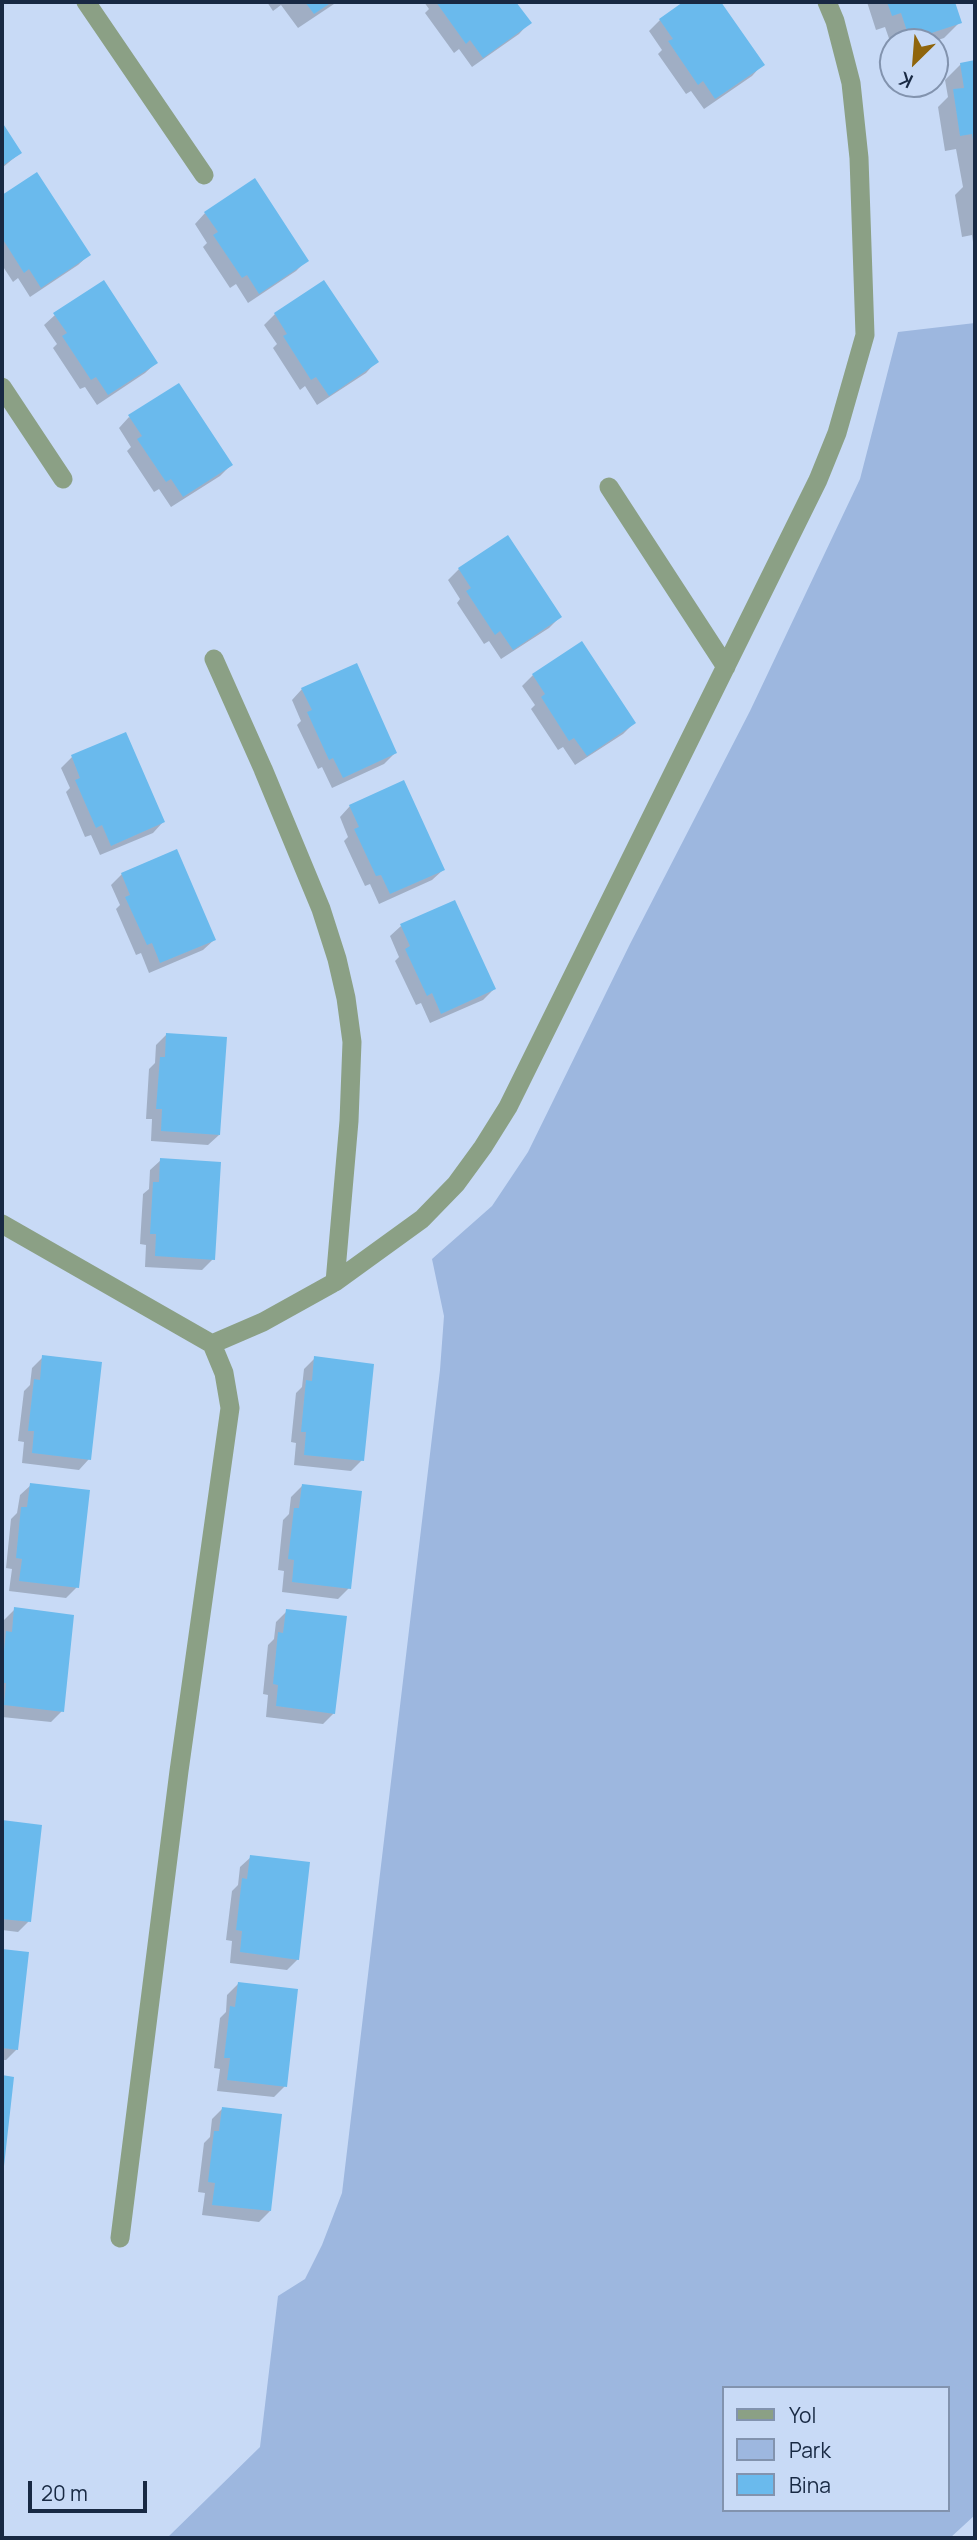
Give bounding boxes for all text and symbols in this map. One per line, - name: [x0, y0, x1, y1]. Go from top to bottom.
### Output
- north arrow: [879, 28, 949, 98]
- text: K: [895, 66, 917, 95]
- legend: [722, 2386, 949, 2512]
- text: Yol: [789, 2401, 816, 2429]
- text: Park: [789, 2436, 831, 2464]
- scale bar: [32, 2466, 150, 2510]
- text: Bina: [789, 2471, 831, 2499]
- text: 20 m: [41, 2479, 88, 2507]

